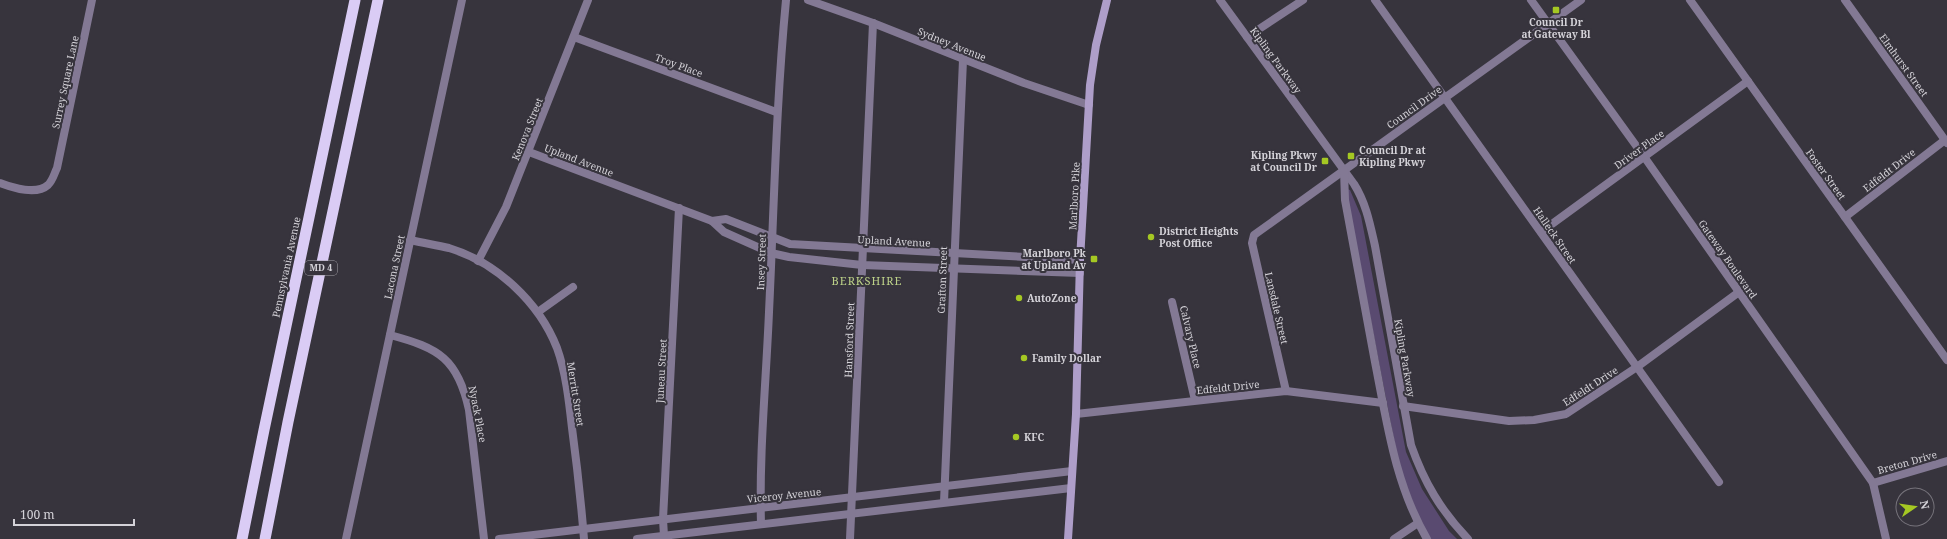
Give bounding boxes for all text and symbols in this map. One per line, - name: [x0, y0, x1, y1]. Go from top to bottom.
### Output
- marker: Council Dr at Gateway Bl: [1551, 5, 1561, 15]
- place label: Council Dr at Gateway Bl: [1521, 15, 1591, 41]
- street label: Sydney Avenue: [916, 24, 988, 64]
- street label: Kipling Parkway: [1247, 24, 1305, 96]
- street label: Elmhurst Street: [1876, 31, 1932, 100]
- street label: Surrey Square Lane: [48, 34, 82, 130]
- street label: Troy Place: [653, 50, 705, 80]
- street label: Council Drive: [1384, 82, 1444, 132]
- street label: Kenova Street: [508, 95, 546, 162]
- street label: Driver Place: [1611, 126, 1667, 172]
- street label: Upland Avenue: [542, 140, 616, 180]
- place label: Council Dr at Kipling Pkwy: [1359, 143, 1426, 169]
- street label: Edfeldt Drive: [1860, 145, 1918, 195]
- street label: Foster Street: [1803, 146, 1850, 203]
- place label: Kipling Pkwy at Council Dr: [1250, 148, 1318, 174]
- marker: Council Dr at Kipling Pkwy: [1346, 151, 1356, 161]
- marker: Kipling Pkwy at Council Dr: [1320, 156, 1330, 166]
- street label: Marlboro Pike: [1065, 162, 1083, 230]
- street label: Halleck Street: [1530, 204, 1580, 267]
- street label: Pennsylvania Avenue: [268, 215, 304, 319]
- street label: Gateway Boulevard: [1696, 217, 1760, 301]
- place label: District Heights Post Office: [1159, 224, 1238, 250]
- street label: Upland Avenue: [857, 232, 931, 250]
- marker: District Heights Post Office: [1146, 232, 1156, 242]
- street label: Lacona Street: [380, 233, 408, 300]
- street label: Insey Street: [753, 233, 769, 290]
- street label: Grafton Street: [934, 246, 950, 314]
- place label: Marlboro Pk at Upland Av: [1021, 246, 1087, 272]
- marker: Marlboro Pk at Upland Av: [1089, 254, 1099, 264]
- road number: MD 4: [305, 261, 337, 275]
- street label: Lansdale Street: [1262, 271, 1292, 346]
- district label: BERKSHIRE: [832, 273, 902, 288]
- place label: AutoZone: [1027, 291, 1077, 305]
- marker: AutoZone: [1014, 293, 1024, 303]
- street label: Hansford Street: [841, 302, 857, 378]
- street label: Calvary Place: [1177, 304, 1205, 370]
- street label: Kipling Parkway: [1391, 318, 1419, 398]
- street label: Juneau Street: [652, 338, 670, 404]
- place label: Family Dollar: [1032, 351, 1102, 365]
- marker: Family Dollar: [1019, 353, 1029, 363]
- street label: Merritt Street: [564, 361, 588, 428]
- street label: Edfeldt Drive: [1560, 363, 1620, 409]
- street label: Edfeldt Drive: [1196, 377, 1260, 397]
- street label: Nyack Place: [466, 385, 490, 443]
- place label: KFC: [1024, 430, 1045, 444]
- marker: KFC: [1011, 432, 1021, 442]
- street label: Breton Drive: [1876, 447, 1938, 477]
- street label: Viceroy Avenue: [746, 484, 822, 506]
- north arrow: [1895, 487, 1935, 527]
- text: N: [1917, 499, 1934, 511]
- scale bar: [14, 501, 134, 527]
- text: 100 m: [20, 506, 55, 523]

